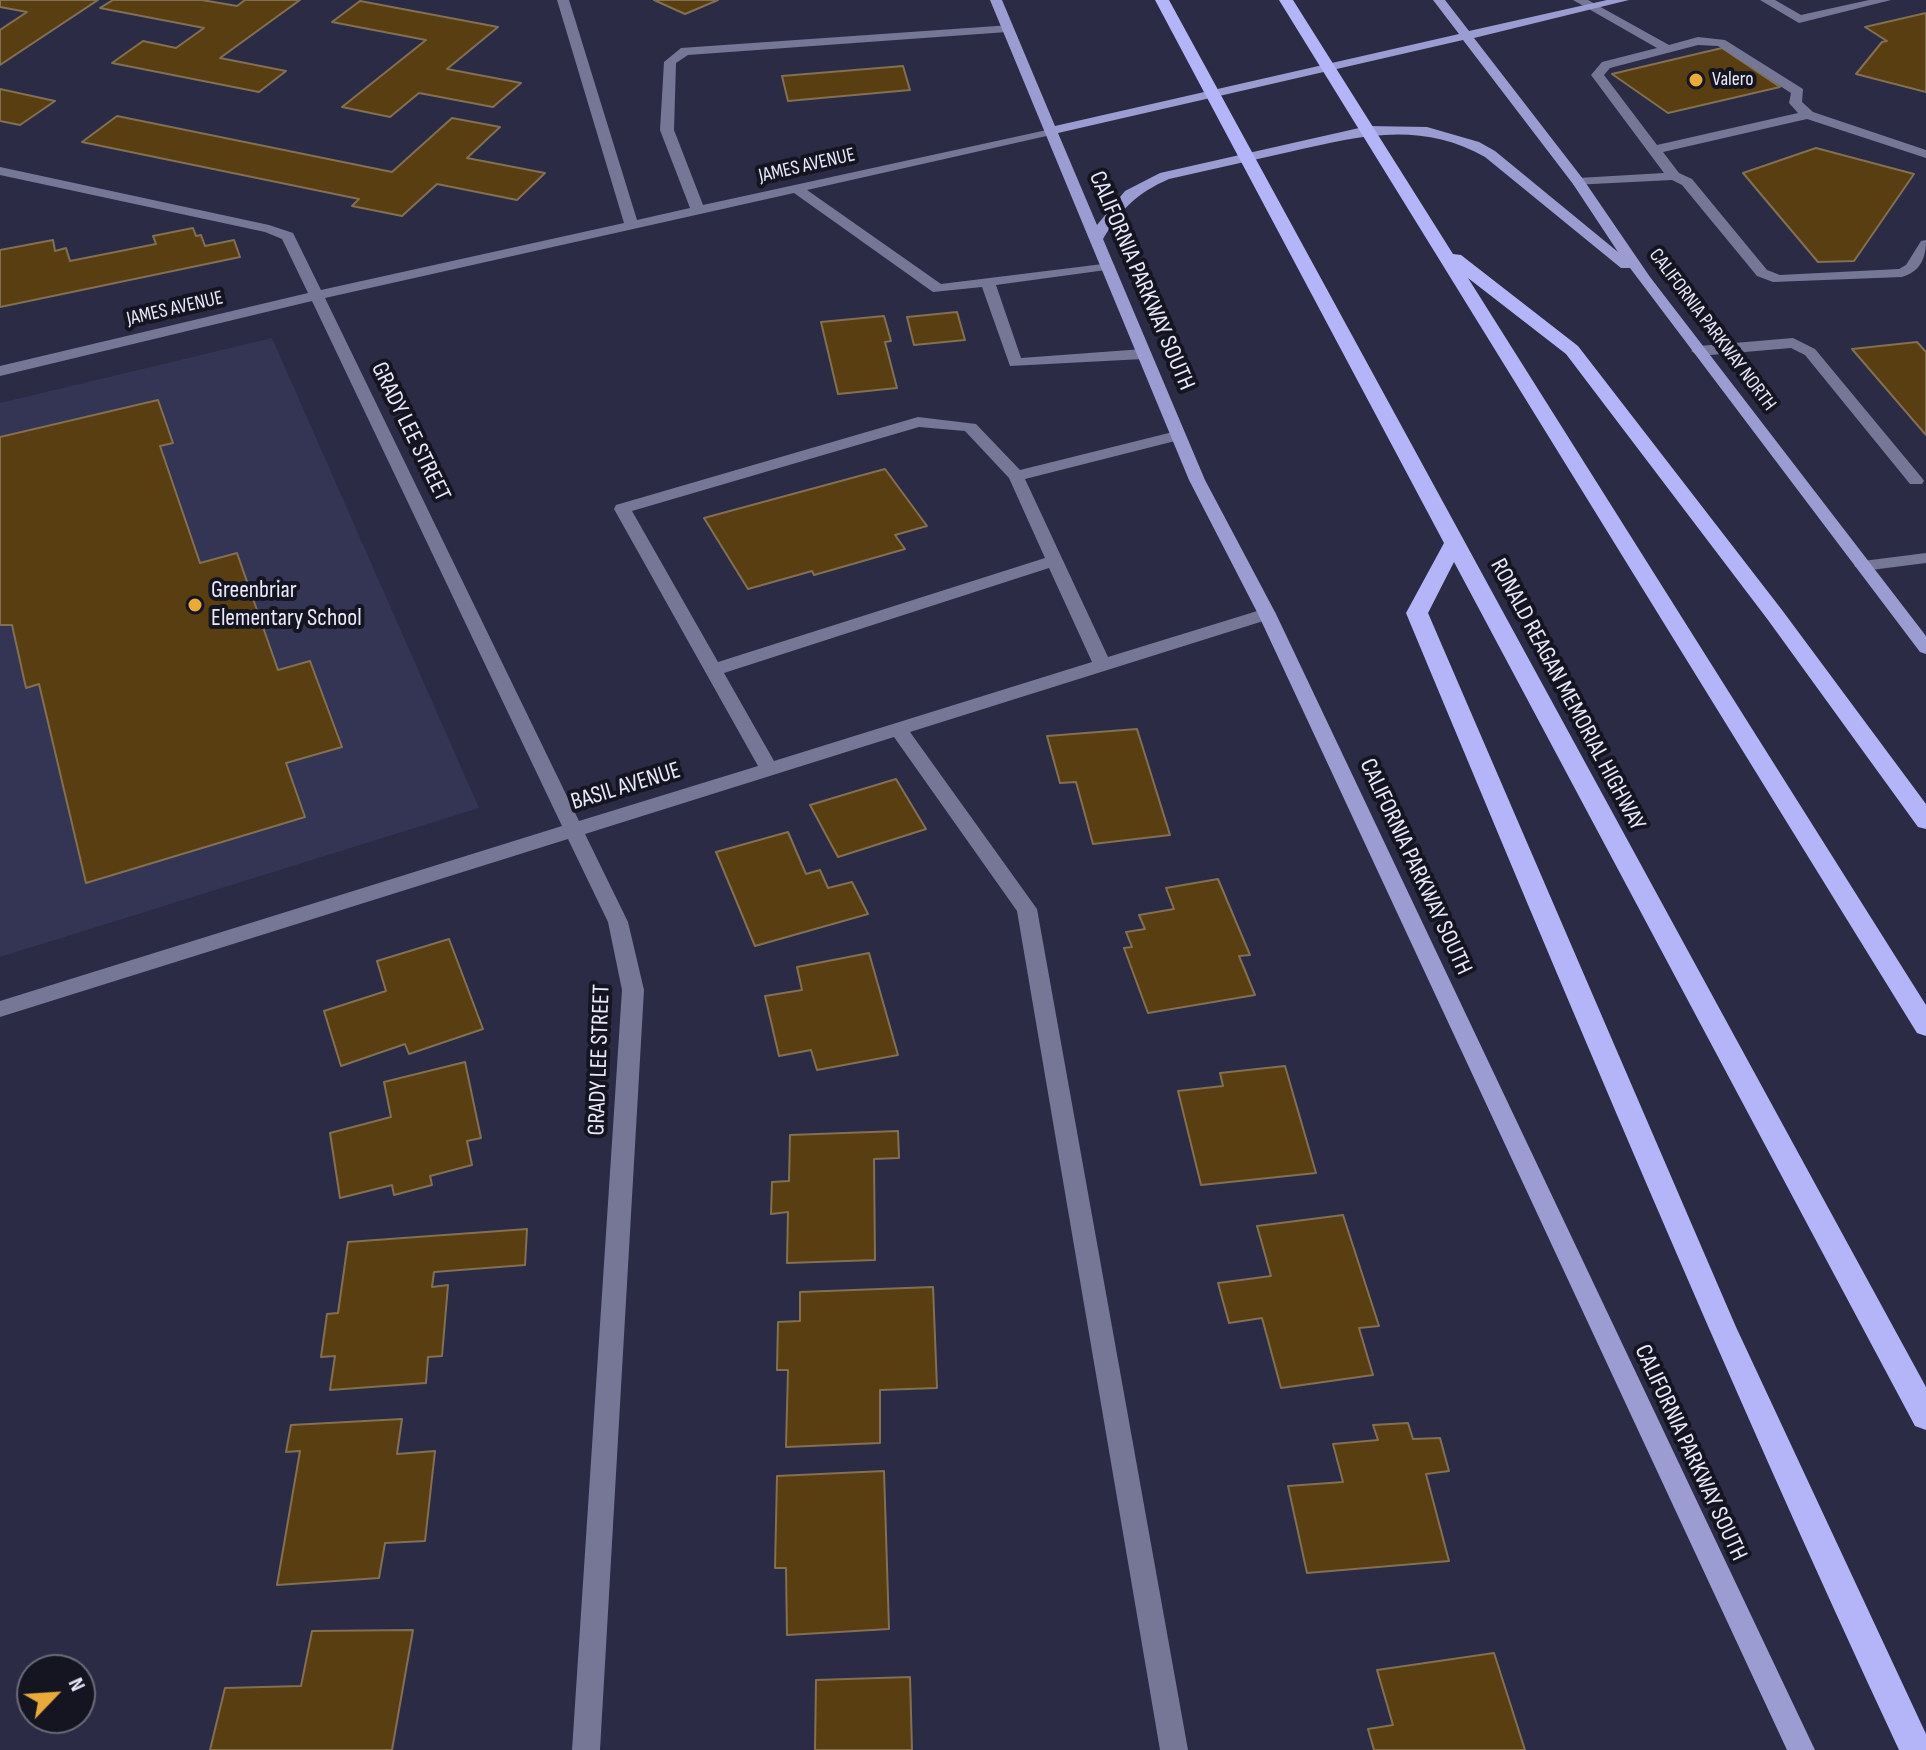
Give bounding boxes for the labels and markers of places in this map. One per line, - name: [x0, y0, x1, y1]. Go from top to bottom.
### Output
- place label: Valero: [1712, 68, 1754, 92]
- marker: Valero: [1687, 71, 1705, 89]
- place label: Greenbriar Elementary School: [211, 577, 362, 633]
- marker: Greenbriar Elementary School: [186, 596, 204, 614]

